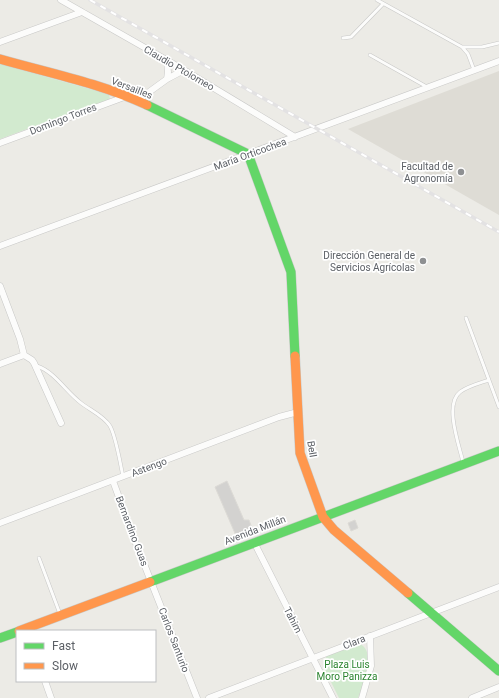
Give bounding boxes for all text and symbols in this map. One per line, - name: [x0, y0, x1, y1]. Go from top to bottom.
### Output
- street label: Claudio Ptolomeo: [142, 43, 216, 93]
- street label: Versailles: [110, 75, 154, 101]
- street label: Domingo Torres: [28, 101, 98, 137]
- street label: María Orticochea: [212, 136, 288, 172]
- place label: Facultad de Agronomía: [401, 161, 453, 184]
- marker: Facultad de Agronomía: [456, 167, 466, 177]
- place label: Dirección General de Servicios Agrícolas: [323, 250, 415, 273]
- marker: Dirección General de Servicios Agrícolas: [418, 256, 428, 266]
- street label: Bell: [305, 440, 319, 458]
- street label: Astengo: [130, 455, 169, 479]
- street label: Bernardino Guas: [114, 495, 150, 567]
- street label: Avenida Millán: [223, 513, 287, 547]
- street label: Tahim: [282, 605, 304, 635]
- street label: Carlos Santurio: [157, 606, 191, 674]
- legend: [16, 630, 156, 682]
- street label: Clara: [341, 633, 367, 651]
- text: Fast: [52, 639, 75, 653]
- text: Slow: [52, 659, 78, 673]
- park label: Plaza Luis Moro Panizza: [317, 659, 377, 682]

